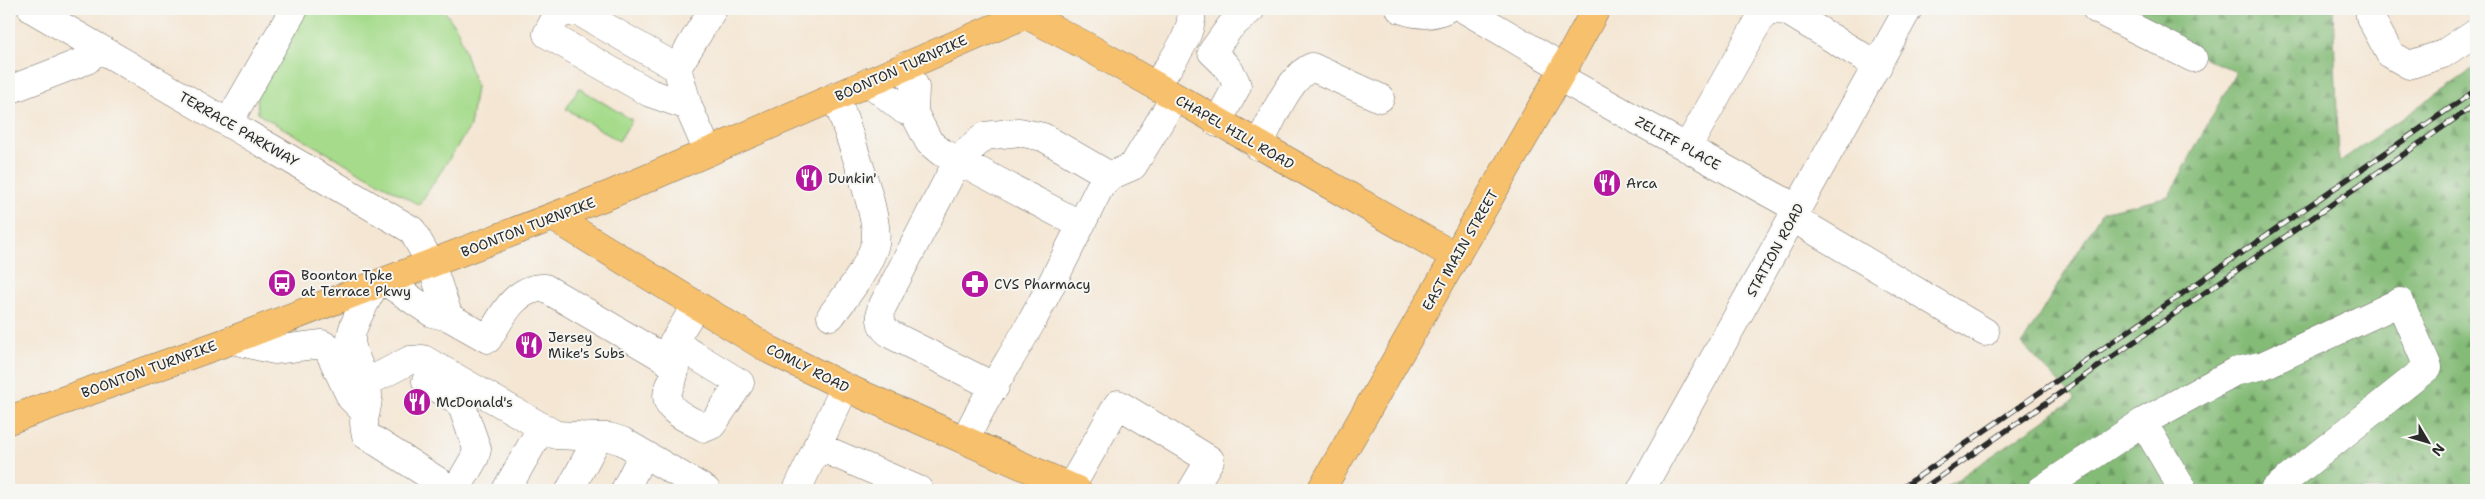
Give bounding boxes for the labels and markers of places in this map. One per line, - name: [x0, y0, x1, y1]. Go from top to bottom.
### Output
- restaurant icon: Dunkin': [794, 163, 824, 193]
- restaurant icon: Arca: [1592, 168, 1622, 198]
- place label: Dunkin': [828, 169, 877, 187]
- place label: Arca: [1626, 174, 1658, 192]
- place label: Boonton Tpke at Terrace Pkwy: [301, 266, 411, 300]
- bus stop icon: Boonton Tpke at Terrace Pkwy: [267, 268, 297, 298]
- pharmacy icon: CVS Pharmacy: [960, 269, 990, 299]
- place label: CVS Pharmacy: [994, 275, 1091, 293]
- place label: Jersey Mike's Subs: [548, 328, 625, 362]
- restaurant icon: Jersey Mike's Subs: [514, 330, 544, 360]
- restaurant icon: McDonald's: [402, 387, 432, 417]
- place label: McDonald's: [436, 393, 513, 411]

